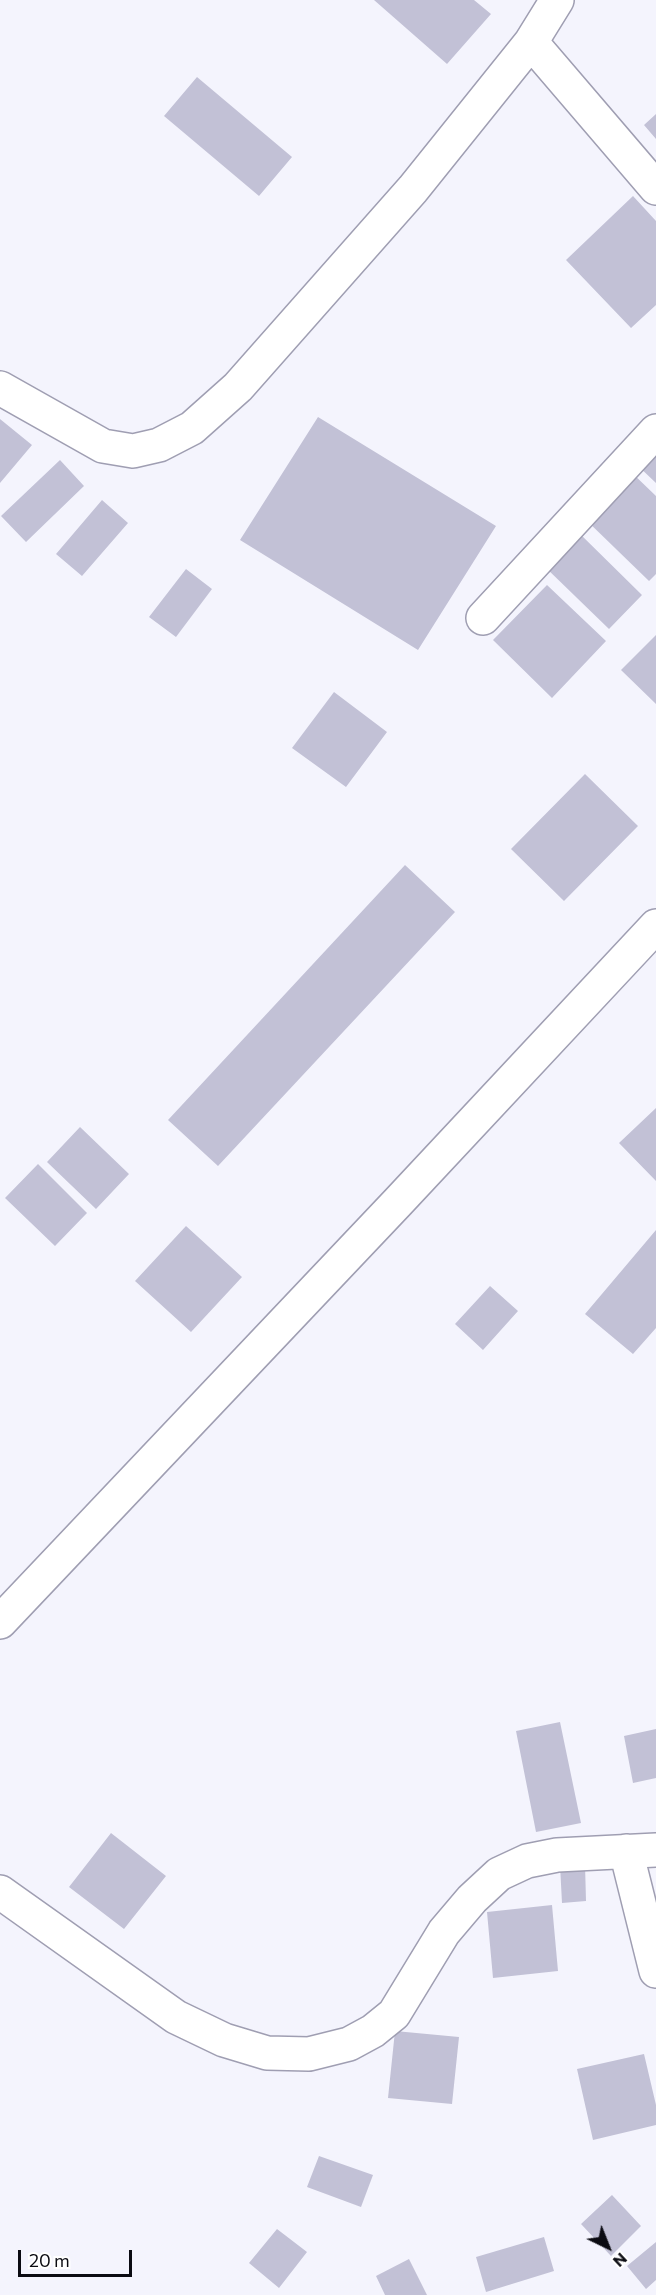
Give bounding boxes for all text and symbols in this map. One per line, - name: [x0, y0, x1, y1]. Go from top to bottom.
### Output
- north arrow: [578, 2217, 638, 2277]
- scale bar: [21, 2238, 135, 2276]
- text: 20 m: [29, 2249, 70, 2271]
- text: N: [610, 2249, 631, 2272]

